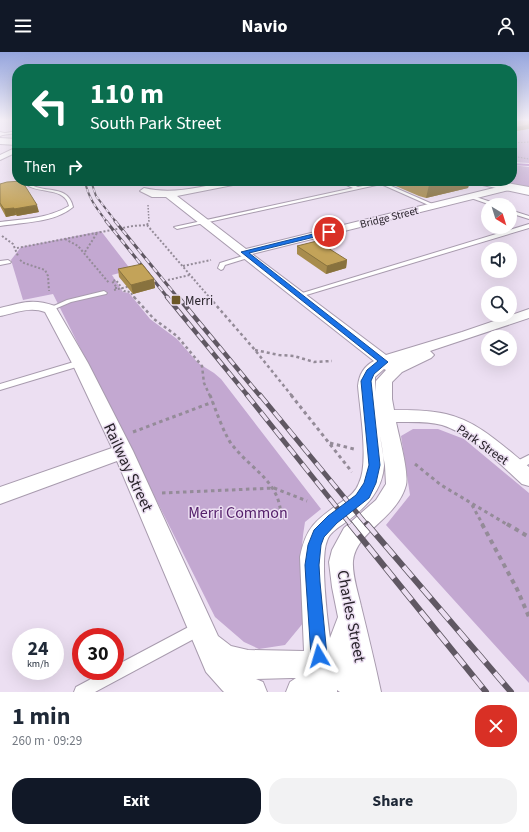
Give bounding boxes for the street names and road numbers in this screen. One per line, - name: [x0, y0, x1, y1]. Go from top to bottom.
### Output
- street label: Bridge Street: [358, 203, 420, 232]
- street label: Railway Street: [98, 420, 158, 516]
- street label: Park Street: [453, 420, 512, 470]
- street label: Charles Street: [331, 568, 371, 665]

